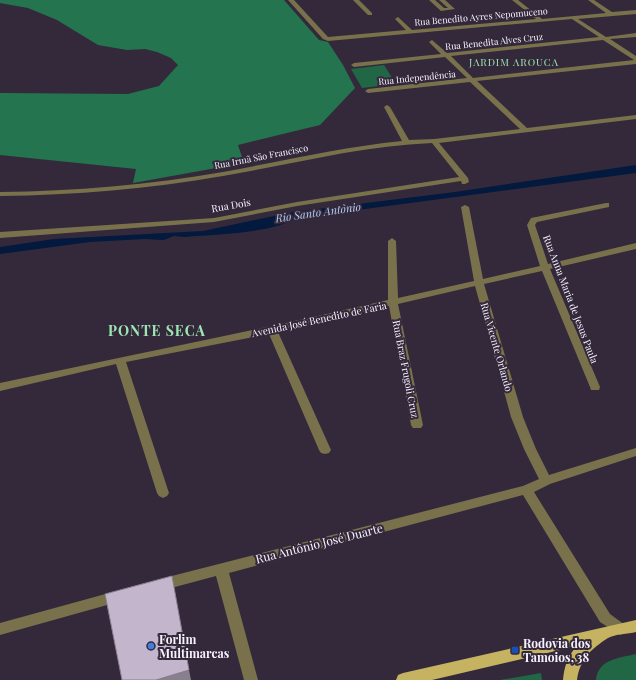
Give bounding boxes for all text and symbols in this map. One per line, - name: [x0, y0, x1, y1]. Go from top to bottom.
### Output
- street label: Rua Benedito Ayres Nepomuceno: [414, 4, 548, 28]
- street label: Rua Benedita Alves Cruz: [445, 30, 543, 52]
- district label: JARDIM AROUCA: [468, 55, 559, 69]
- street label: Rua Independência: [378, 67, 457, 87]
- street label: Rua Irmã São Francisco: [213, 141, 309, 171]
- street label: Rua Dois: [210, 195, 252, 215]
- water label: Rio Santo Antônio: [273, 199, 362, 226]
- street label: Rua Anna Maria de Jesus Paula: [540, 233, 602, 365]
- street label: Avenida José Benedito de Faria: [249, 298, 388, 340]
- street label: Rua Vicente Orlando: [478, 301, 517, 394]
- street label: Rua Braz Frugoli Cruz: [390, 319, 422, 419]
- district label: PONTE SECA: [108, 321, 206, 340]
- street label: Rua Antônio José Duarte: [254, 519, 384, 567]
- place label: Forlim Multimarcas: [159, 631, 230, 661]
- place label: Rodovia dos Tamoios, 38: [523, 635, 591, 665]
- marker: Forlim Multimarcas: [146, 641, 156, 651]
- marker: Rodovia dos Tamoios, 38: [510, 645, 520, 655]

